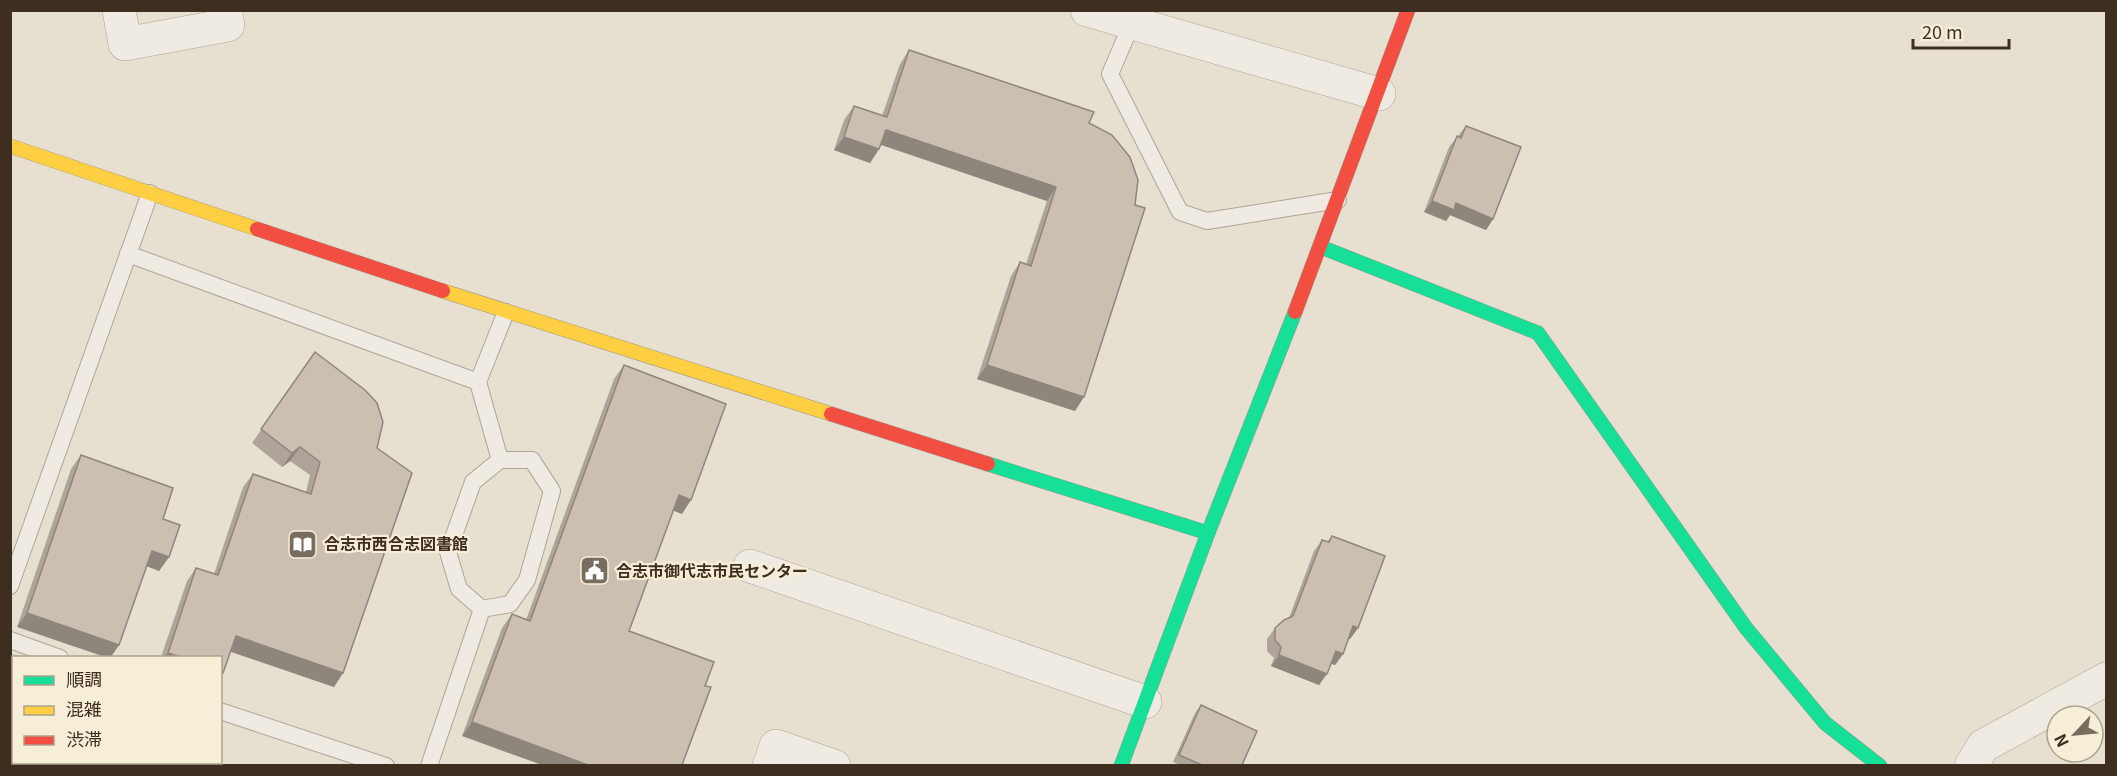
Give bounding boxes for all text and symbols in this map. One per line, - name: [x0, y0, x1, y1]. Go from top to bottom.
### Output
- scale bar: [1913, 12, 2009, 50]
- text: 20 m: [1922, 18, 1963, 44]
- library icon: 合志市西合志図書館: [287, 528, 319, 560]
- place label: 合志市西合志図書館: [324, 531, 468, 555]
- public building icon: 合志市御代志市民センター: [579, 555, 611, 587]
- place label: 合志市御代志市民センター: [616, 558, 808, 582]
- legend: [12, 656, 222, 764]
- text: 順調: [66, 665, 102, 691]
- text: 混雑: [66, 695, 102, 721]
- north arrow: [2045, 704, 2105, 764]
- text: 渋滞: [66, 725, 102, 751]
- text: N: [2047, 730, 2074, 752]

